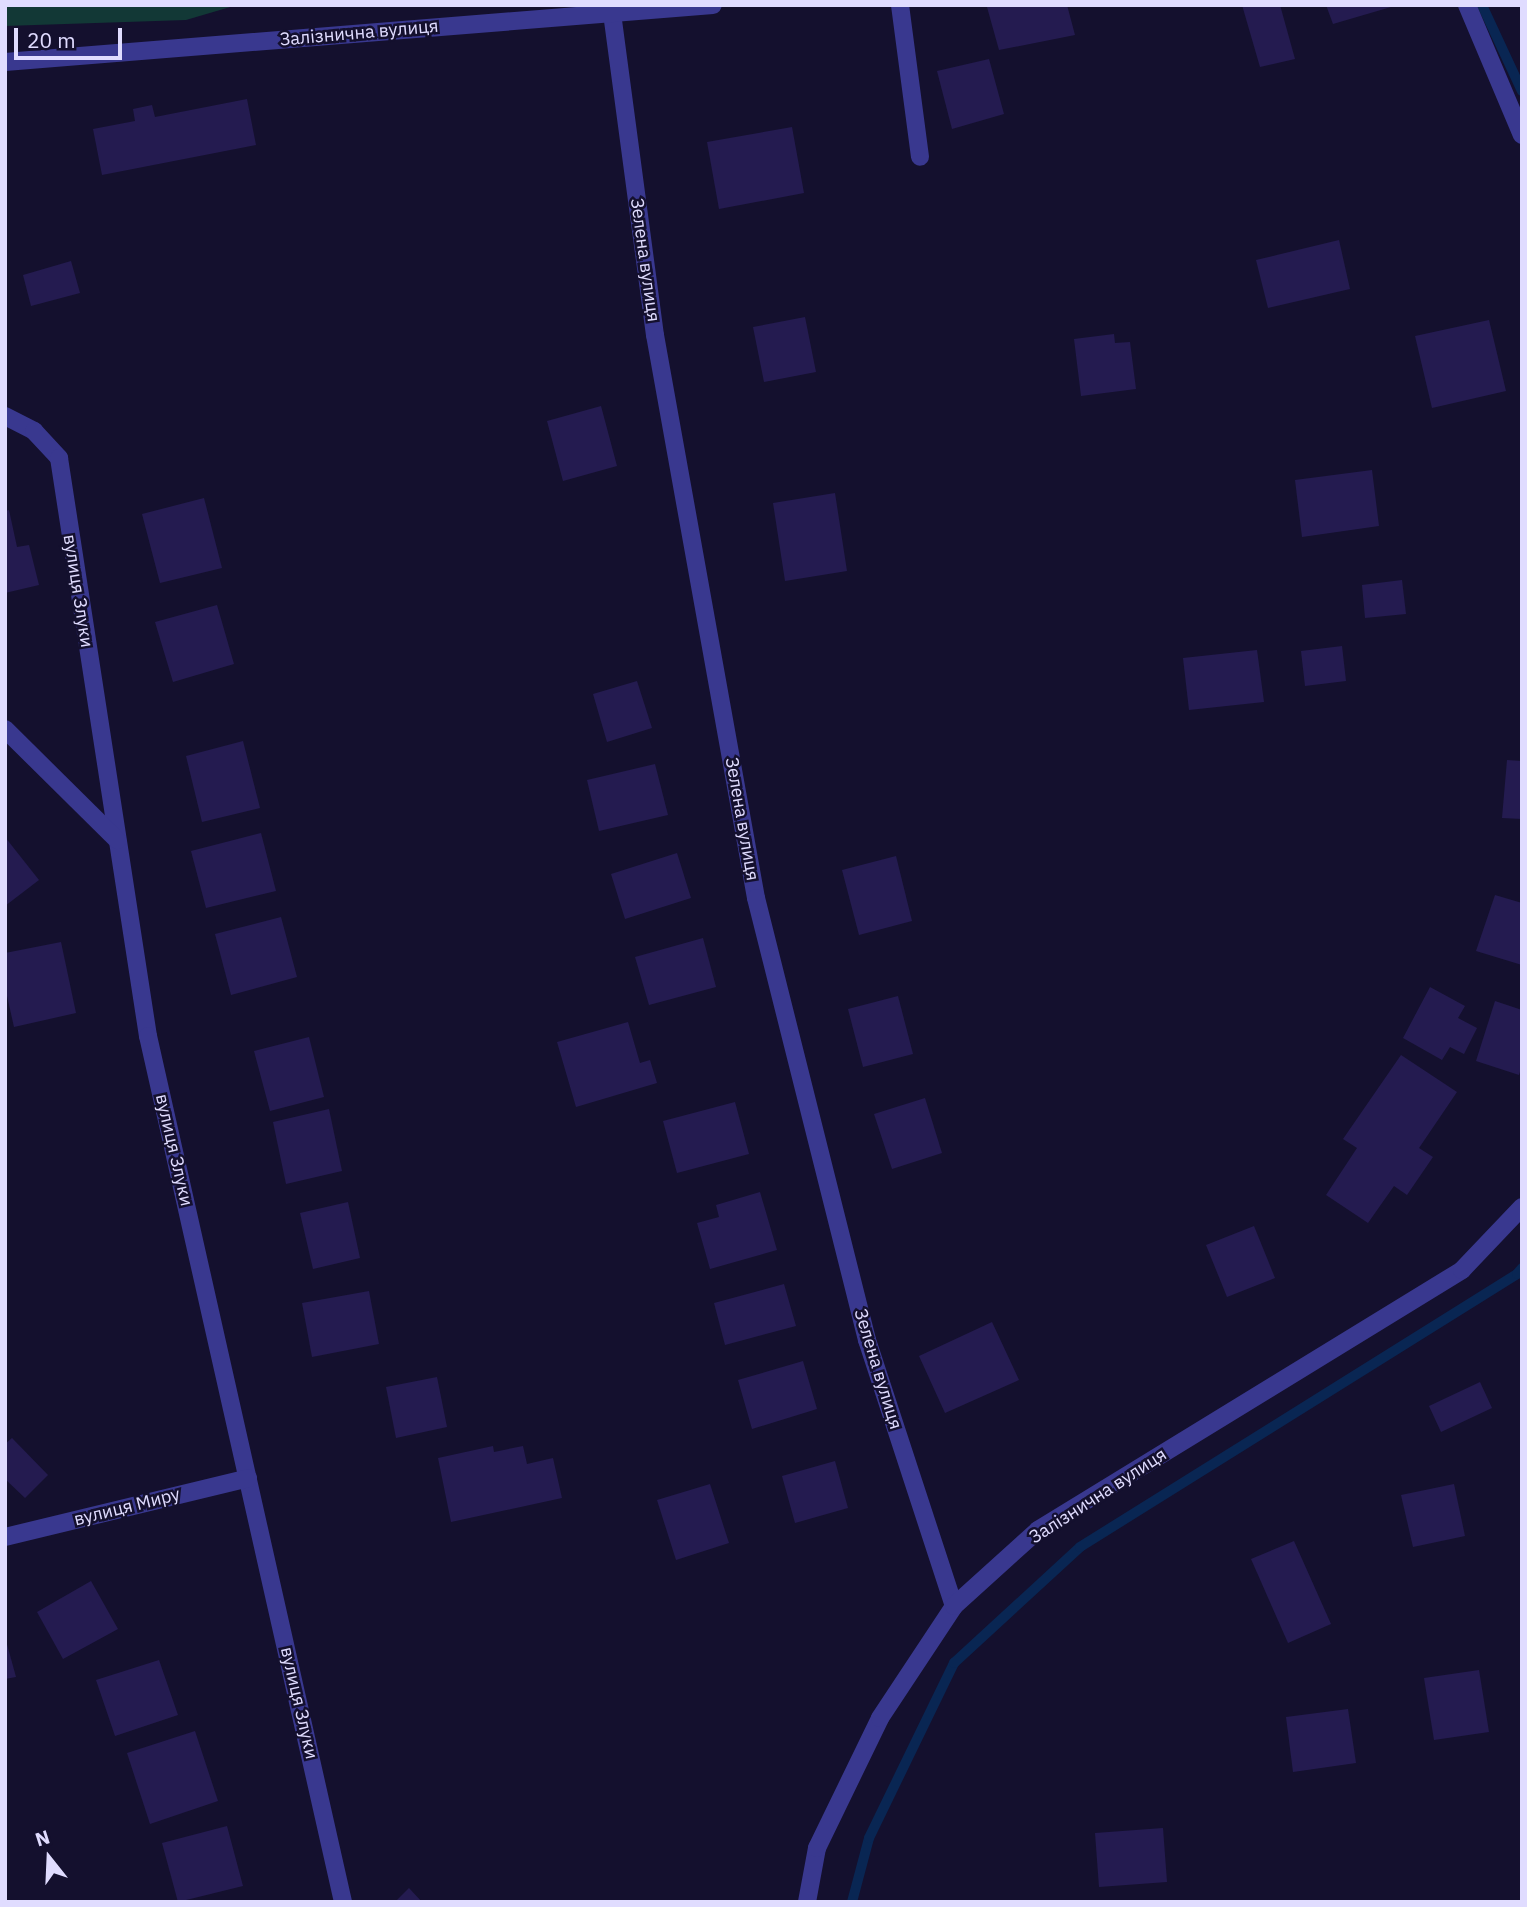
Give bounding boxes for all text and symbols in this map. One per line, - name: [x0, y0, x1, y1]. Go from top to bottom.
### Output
- scale bar: [18, 14, 126, 58]
- street label: Залізнична вулиця: [279, 15, 439, 51]
- text: 20 m: [27, 26, 76, 54]
- street label: Зелена вулиця: [626, 197, 664, 323]
- street label: вулиця Злуки: [58, 533, 98, 649]
- street label: Зелена вулиця: [721, 756, 763, 882]
- street label: вулиця Злуки: [151, 1092, 197, 1208]
- street label: Зелена вулиця: [849, 1306, 907, 1432]
- street label: Залізнична вулиця: [1025, 1444, 1171, 1548]
- street label: вулиця Миру: [72, 1483, 182, 1531]
- street label: вулиця Злуки: [276, 1645, 322, 1761]
- north arrow: [14, 1823, 84, 1893]
- text: N: [32, 1824, 53, 1852]

